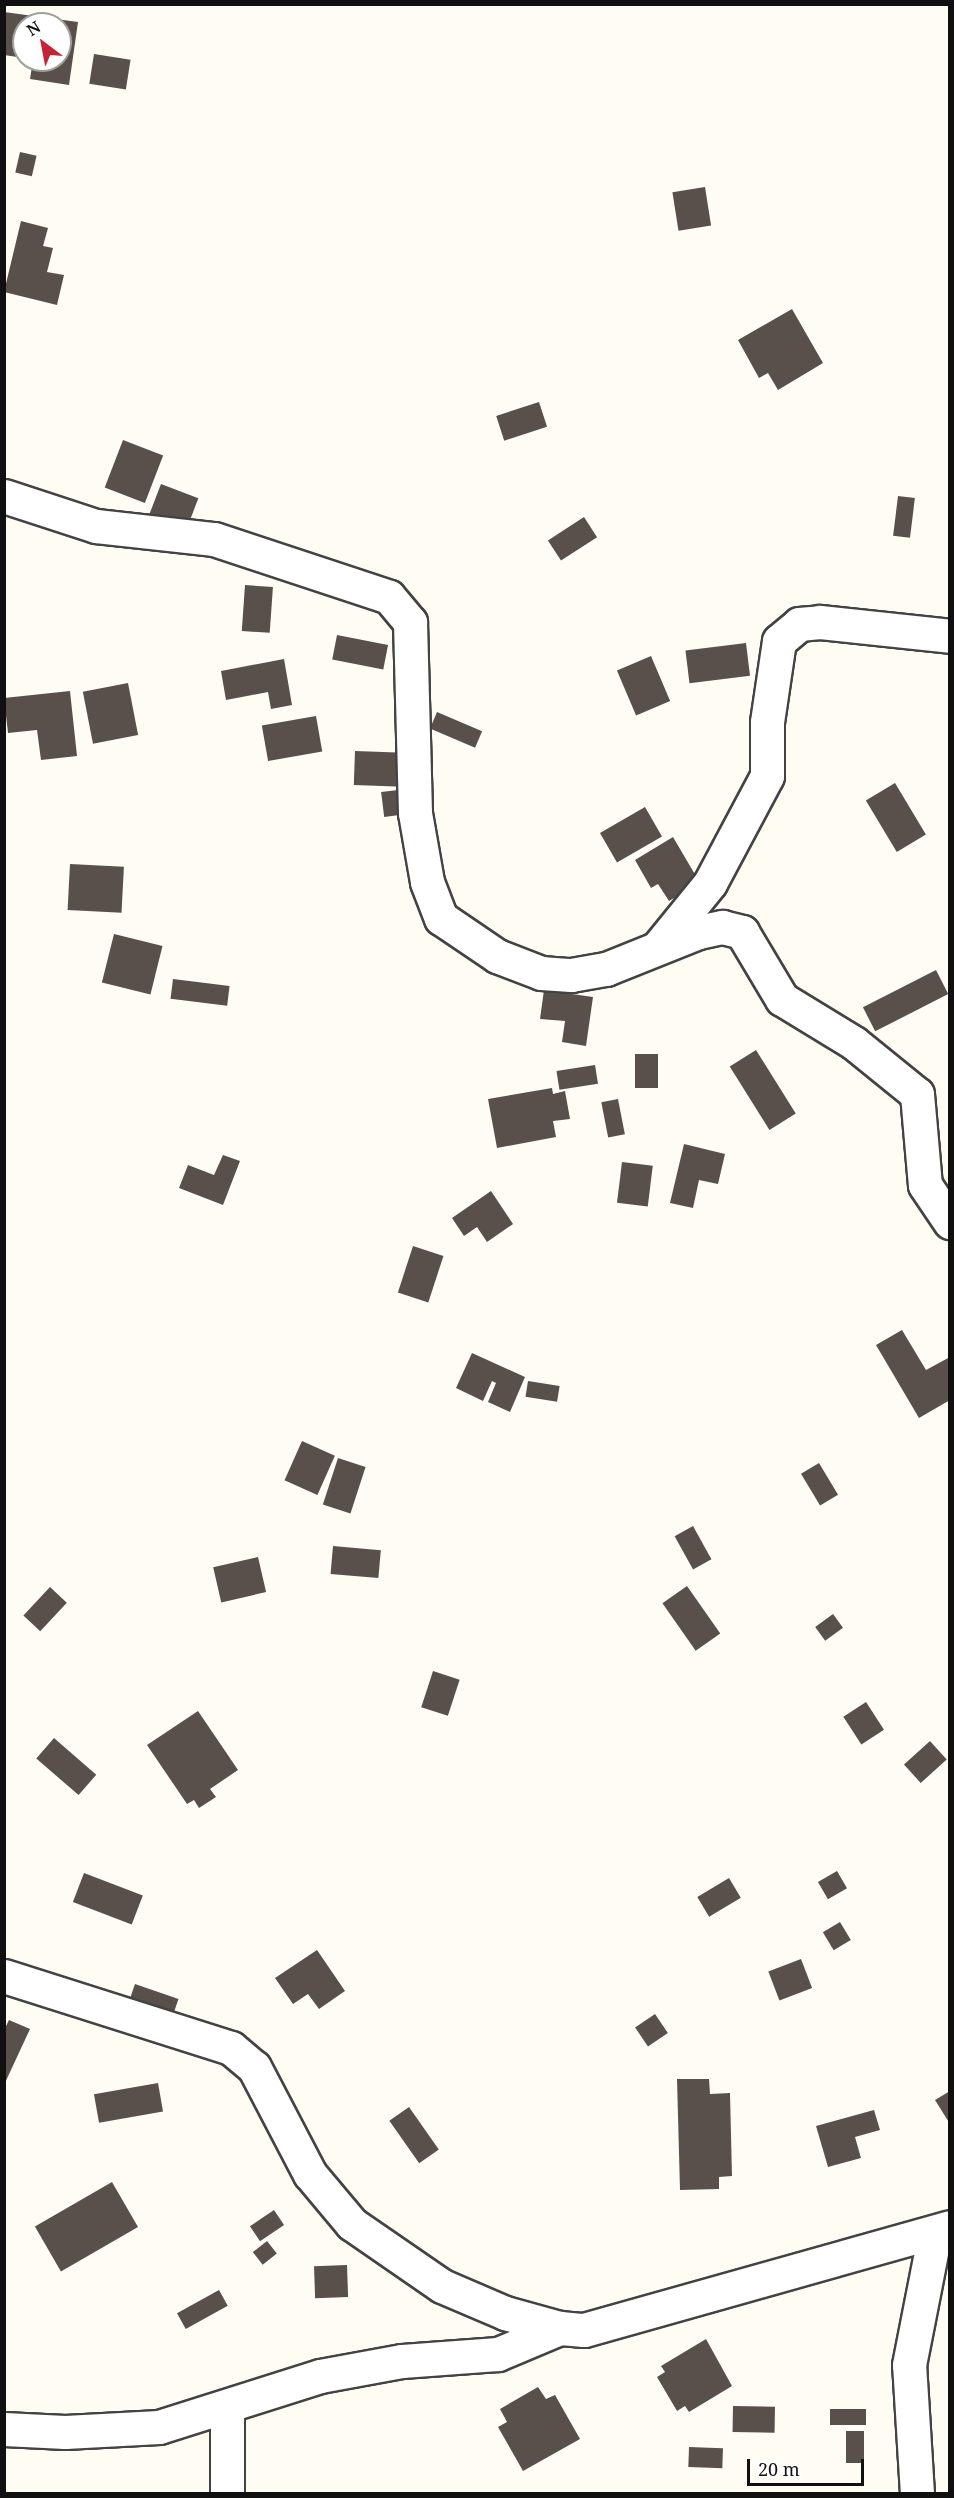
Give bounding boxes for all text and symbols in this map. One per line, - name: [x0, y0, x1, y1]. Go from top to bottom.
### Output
- north arrow: [12, 12, 72, 72]
- text: N: [22, 16, 45, 41]
- scale bar: [750, 2447, 867, 2485]
- text: 20 m: [758, 2457, 800, 2481]

